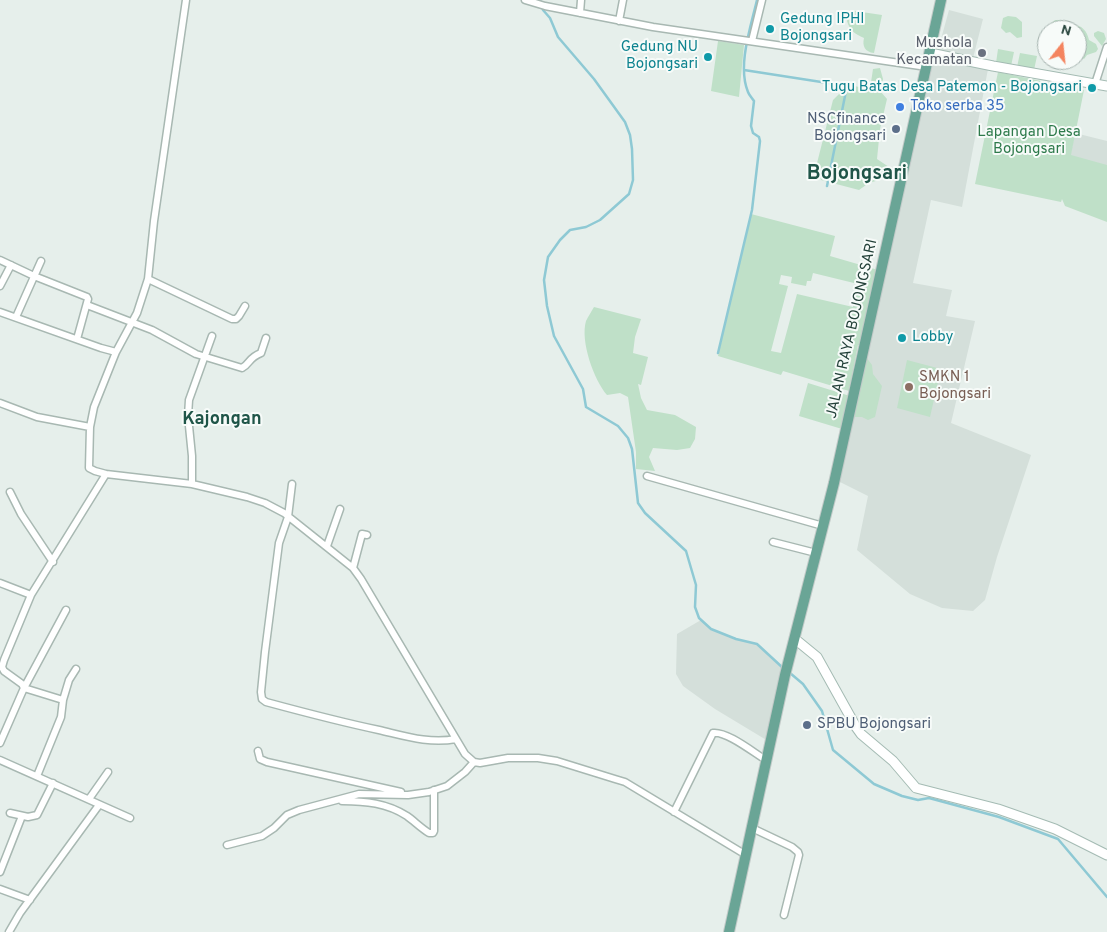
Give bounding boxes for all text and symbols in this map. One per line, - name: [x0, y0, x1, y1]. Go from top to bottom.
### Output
- place label: Gedung IPHI Bojongsari: [780, 11, 865, 46]
- north arrow: [1037, 20, 1087, 70]
- text: N: [1059, 22, 1073, 41]
- marker: Gedung IPHI Bojongsari: [764, 23, 776, 35]
- place label: Mushola Kecamatan: [896, 35, 972, 70]
- place label: Gedung NU Bojongsari: [621, 39, 698, 74]
- marker: Mushola Kecamatan: [976, 47, 988, 59]
- marker: Gedung NU Bojongsari: [702, 51, 714, 63]
- place label: Tugu Batas Desa Patemon - Bojongsari: [822, 79, 1082, 97]
- marker: Tugu Batas Desa Patemon - Bojongsari: [1086, 82, 1098, 94]
- place label: Toko serba 35: [910, 98, 1004, 116]
- marker: Toko serba 35: [894, 101, 906, 113]
- place label: NSCfinance Bojongsari: [807, 111, 886, 146]
- marker: NSCfinance Bojongsari: [890, 123, 902, 135]
- park label: Lapangan Desa Bojongsari: [977, 124, 1081, 159]
- district label: Bojongsari: [807, 163, 907, 187]
- street label: JALAN RAYA BOJONGSARI: [824, 238, 882, 420]
- place label: Lobby: [912, 329, 953, 347]
- marker: Lobby: [896, 332, 908, 344]
- place label: SMKN 1 Bojongsari: [919, 369, 991, 404]
- marker: SMKN 1 Bojongsari: [903, 381, 915, 393]
- district label: Kajongan: [182, 409, 262, 431]
- place label: SPBU Bojongsari: [817, 716, 931, 734]
- marker: SPBU Bojongsari: [801, 719, 813, 731]

